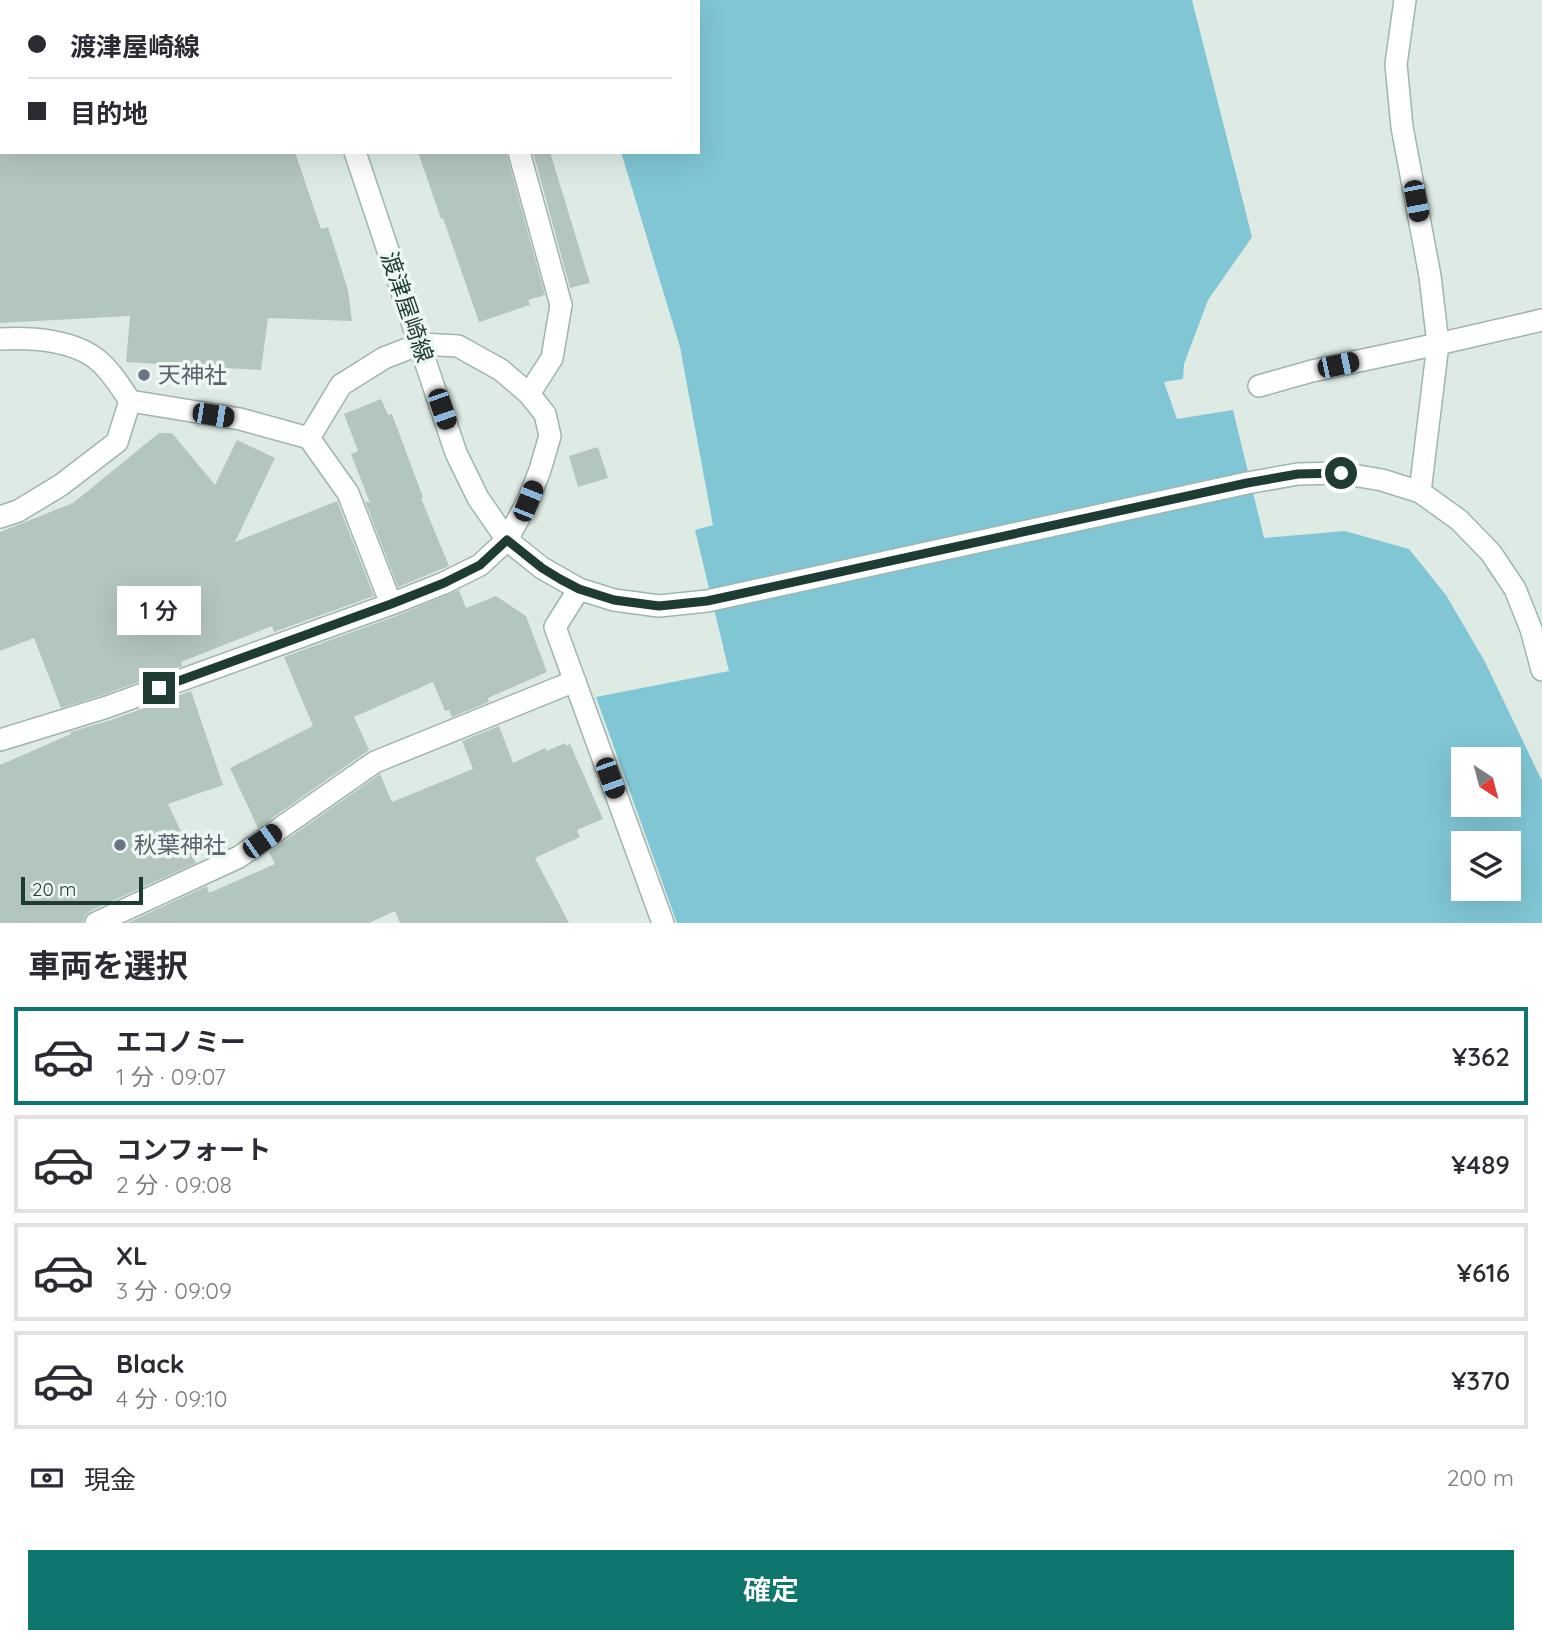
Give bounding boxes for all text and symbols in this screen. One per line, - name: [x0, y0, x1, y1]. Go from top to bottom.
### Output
- text: 渡津屋崎線: [70, 30, 200, 63]
- text: 目的地: [70, 97, 148, 130]
- car: [1402, 178, 1431, 224]
- street label: 渡津屋崎線: [375, 248, 440, 366]
- car: [1316, 350, 1361, 380]
- place label: 天神社: [158, 360, 227, 389]
- marker: 天神社: [136, 367, 152, 383]
- car: [426, 386, 459, 432]
- car: [191, 401, 236, 429]
- route start: [1325, 457, 1357, 489]
- car: [511, 478, 546, 524]
- callout: 1 分: [117, 586, 201, 636]
- text: 1 分: [140, 596, 178, 625]
- route end: [143, 672, 175, 704]
- north arrow: [1451, 747, 1521, 817]
- map controls: [1451, 747, 1521, 901]
- car: [593, 755, 628, 801]
- car: [239, 820, 286, 862]
- place label: 秋葉神社: [134, 830, 226, 859]
- button: layers: [1451, 831, 1521, 901]
- marker: 秋葉神社: [112, 837, 128, 853]
- scale bar: [21, 874, 144, 906]
- text: 20 m: [32, 877, 76, 901]
- text: 車両を選択: [28, 945, 188, 985]
- icon: car: [32, 1025, 95, 1088]
- text: エコノミー: [116, 1025, 246, 1058]
- text: ¥362: [1452, 1040, 1510, 1073]
- text: 1 分 · 09:07: [116, 1062, 226, 1091]
- icon: car: [32, 1133, 95, 1196]
- text: コンフォート: [116, 1133, 271, 1166]
- text: ¥489: [1451, 1148, 1510, 1181]
- text: 2 分 · 09:08: [116, 1170, 232, 1199]
- text: XL: [116, 1239, 148, 1272]
- icon: car: [32, 1241, 95, 1304]
- text: ¥616: [1457, 1256, 1510, 1289]
- text: 3 分 · 09:09: [116, 1276, 232, 1305]
- text: Black: [116, 1347, 185, 1380]
- icon: car: [32, 1349, 95, 1412]
- text: ¥370: [1451, 1364, 1510, 1397]
- text: 4 分 · 09:10: [116, 1384, 227, 1413]
- icon: cash: [28, 1459, 66, 1497]
- text: 現金: [84, 1463, 136, 1496]
- text: 200 m: [1447, 1463, 1514, 1492]
- button: 確定: [28, 1550, 1514, 1630]

